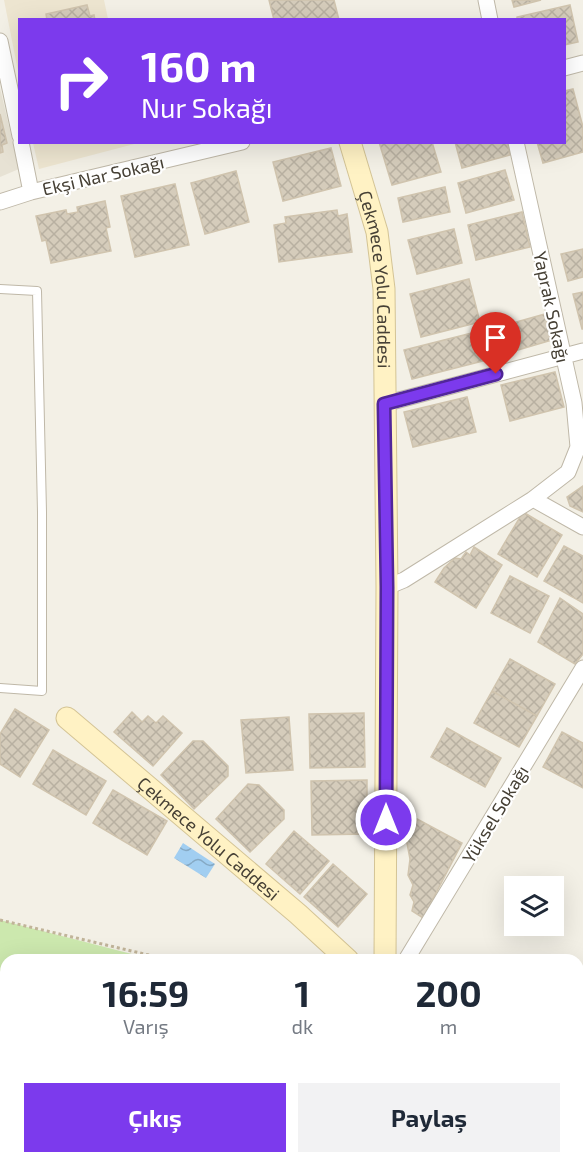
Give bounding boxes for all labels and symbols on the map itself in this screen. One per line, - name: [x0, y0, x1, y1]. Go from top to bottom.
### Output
- street label: Ekşi Nar Sokağı: [40, 150, 166, 201]
- street label: Çekmece Yolu Caddesi: [353, 188, 396, 368]
- street label: Yaprak Sokağı: [529, 249, 575, 365]
- pin: [470, 312, 521, 374]
- street label: Yüksel Sokağı: [457, 761, 533, 867]
- street label: Çekmece Yolu Caddesi: [133, 772, 284, 905]
- position arrow: [354, 788, 418, 852]

